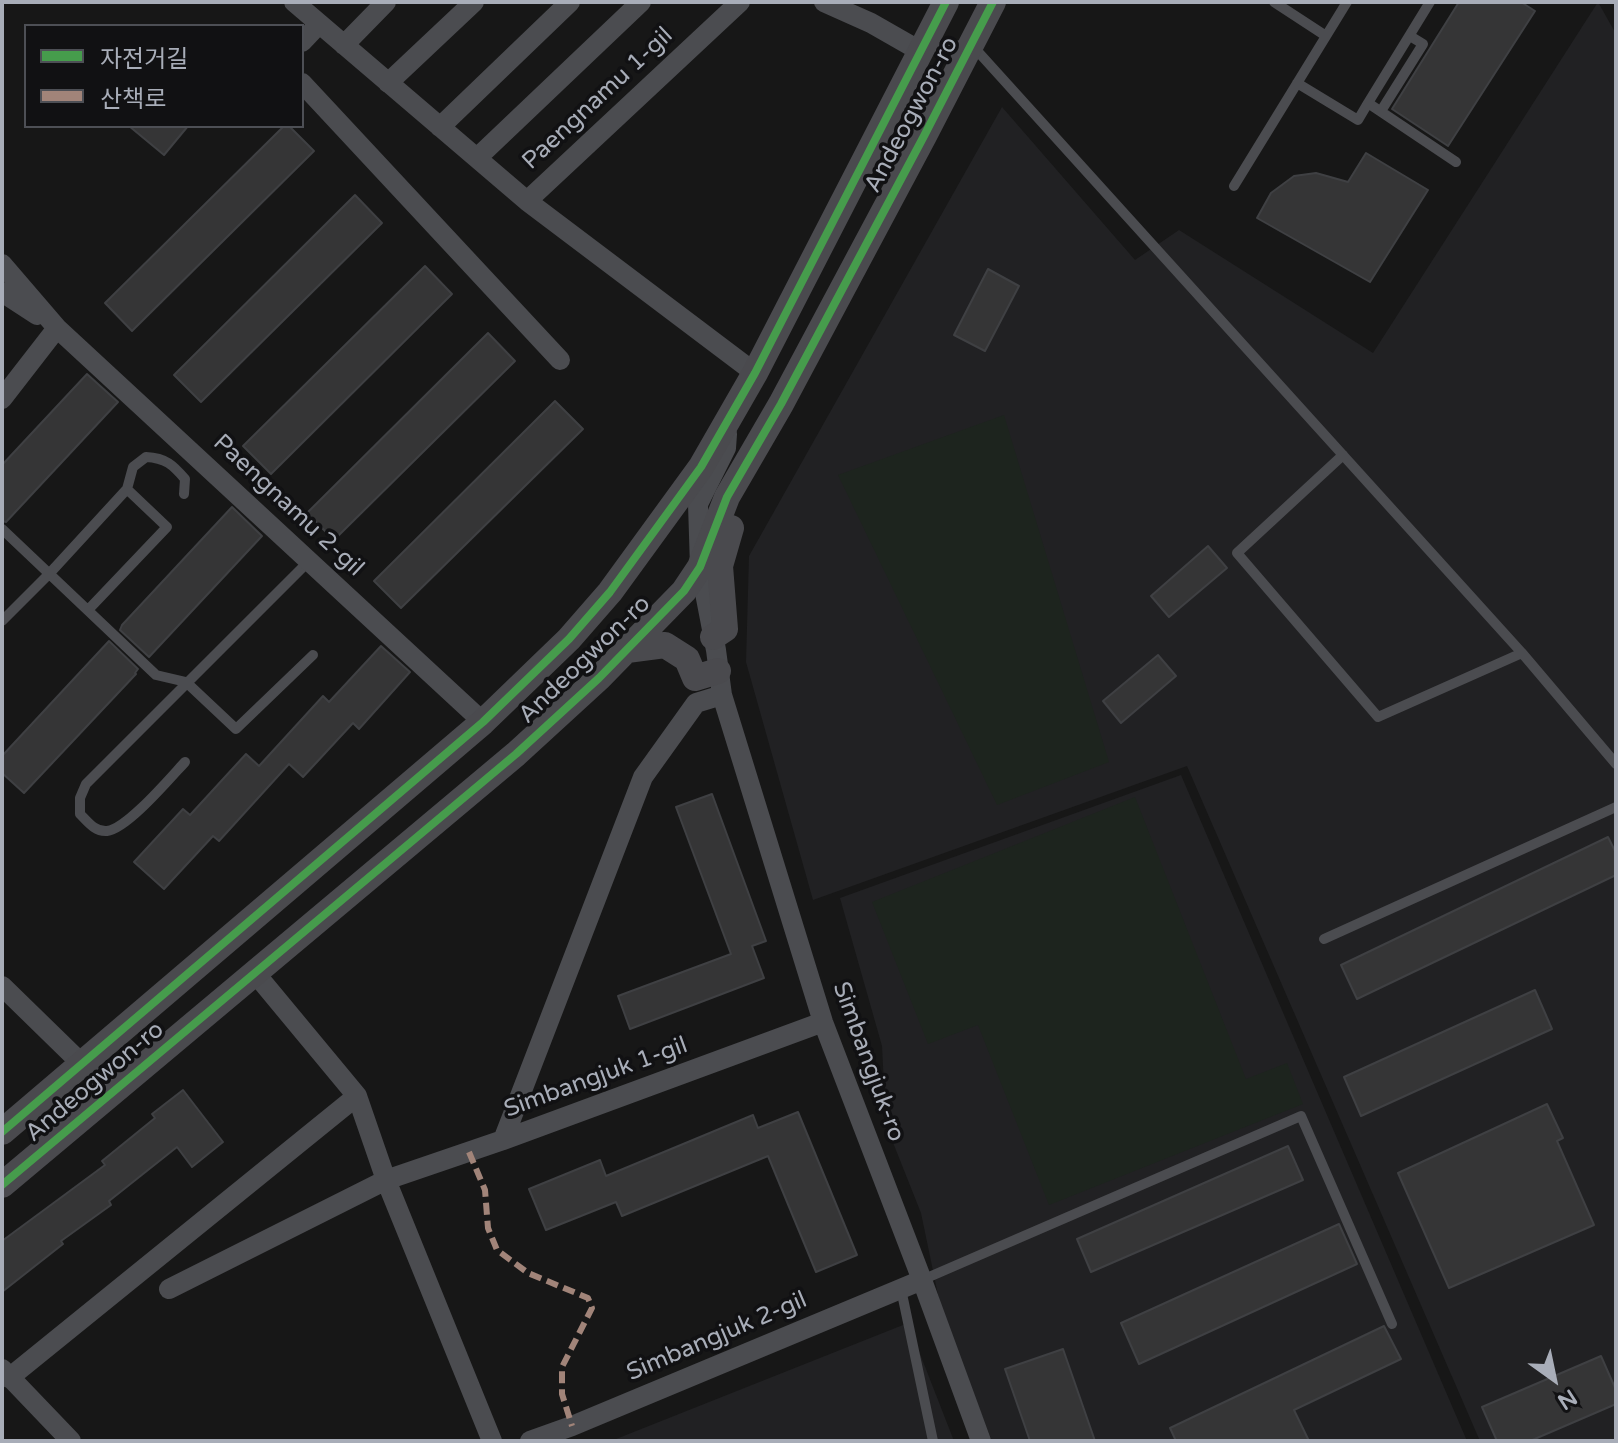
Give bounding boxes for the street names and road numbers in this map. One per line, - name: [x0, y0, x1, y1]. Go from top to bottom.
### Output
- street label: Paengnamu 1-gil: [517, 22, 679, 176]
- street label: Andeogwon-ro: [859, 32, 965, 198]
- street label: Paengnamu 2-gil: [207, 429, 369, 583]
- street label: Andeogwon-ro: [513, 590, 657, 730]
- street label: Simbangjuk-ro: [826, 978, 910, 1146]
- street label: Andeogwon-ro: [20, 1016, 170, 1148]
- street label: Simbangjuk 1-gil: [500, 1031, 692, 1125]
- street label: Simbangjuk 2-gil: [623, 1286, 811, 1388]

